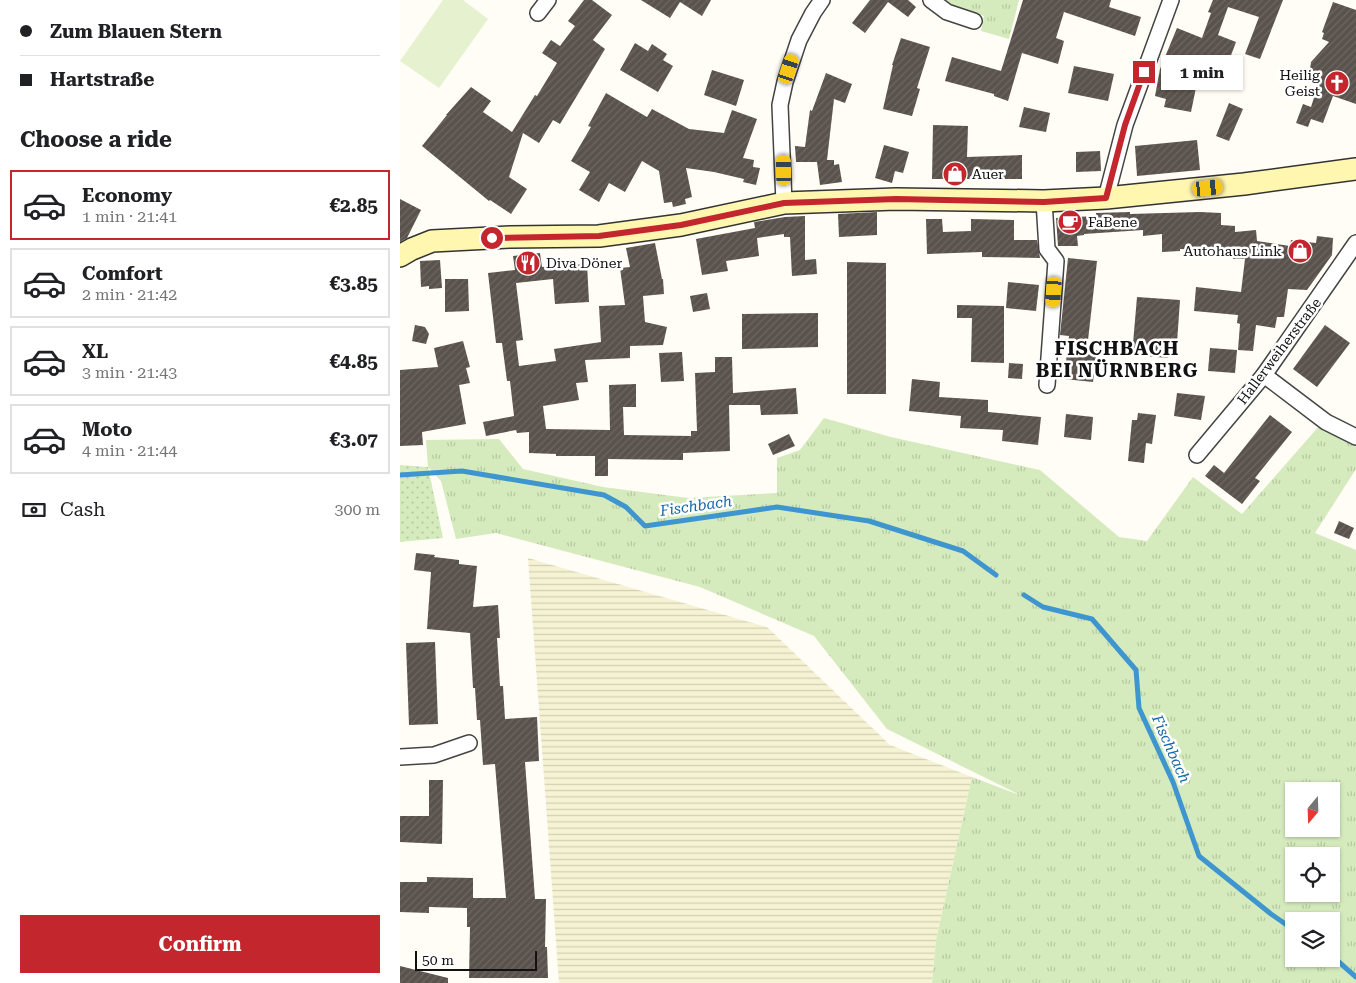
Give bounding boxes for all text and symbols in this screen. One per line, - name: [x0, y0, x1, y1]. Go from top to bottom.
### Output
- text: Zum Blauen Stern: [50, 20, 222, 43]
- car: [777, 52, 800, 86]
- callout: 1 min: [1162, 54, 1244, 90]
- route end: [1133, 61, 1155, 83]
- text: 1 min: [1180, 63, 1224, 82]
- place label: Heilig Geist: [1280, 67, 1320, 99]
- text: Hartstraße: [50, 68, 154, 91]
- church icon: Heilig Geist: [1324, 70, 1350, 96]
- text: Choose a ride: [20, 127, 172, 152]
- car: [776, 155, 791, 185]
- shop icon: Auer: [942, 161, 968, 187]
- place label: Auer: [972, 166, 1004, 182]
- car: [1192, 179, 1223, 197]
- icon: car: [22, 183, 67, 228]
- text: Economy: [82, 184, 172, 207]
- text: €2.85: [329, 194, 378, 217]
- text: 1 min · 21:41: [82, 207, 177, 226]
- cafe icon: FaBene: [1057, 209, 1083, 235]
- place label: FaBene: [1088, 214, 1137, 230]
- route start: [481, 227, 503, 249]
- shop icon: Autohaus Link: [1287, 238, 1313, 264]
- place label: Autohaus Link: [1184, 243, 1282, 259]
- restaurant icon: Diva Döner: [515, 250, 541, 276]
- place label: Diva Döner: [546, 255, 622, 271]
- icon: car: [22, 261, 67, 306]
- text: Comfort: [82, 262, 163, 285]
- text: €3.85: [329, 272, 378, 295]
- car: [1045, 277, 1062, 307]
- text: 2 min · 21:42: [82, 285, 177, 304]
- street label: Hallerweiherstraße: [1234, 294, 1324, 407]
- district label: FISCHBACH BEI NÜRNBERG: [1036, 337, 1198, 382]
- icon: car: [22, 339, 67, 384]
- text: XL: [82, 340, 108, 363]
- text: €4.85: [329, 350, 378, 373]
- text: 3 min · 21:43: [82, 363, 177, 382]
- icon: car: [22, 417, 67, 462]
- text: Moto: [82, 418, 132, 441]
- text: €3.07: [329, 428, 378, 451]
- text: 4 min · 21:44: [82, 441, 177, 460]
- water label: Fischbach: [658, 492, 733, 520]
- icon: cash: [20, 496, 48, 524]
- text: Cash: [60, 498, 105, 521]
- text: 300 m: [334, 500, 380, 519]
- water label: Fischbach: [1148, 711, 1194, 786]
- north arrow: [1285, 782, 1340, 838]
- map controls: [1285, 782, 1340, 967]
- button: locate: [1285, 847, 1340, 902]
- button: layers: [1285, 912, 1340, 967]
- button: Confirm: [20, 915, 380, 973]
- scale bar: [415, 948, 538, 971]
- text: 50 m: [422, 952, 454, 968]

